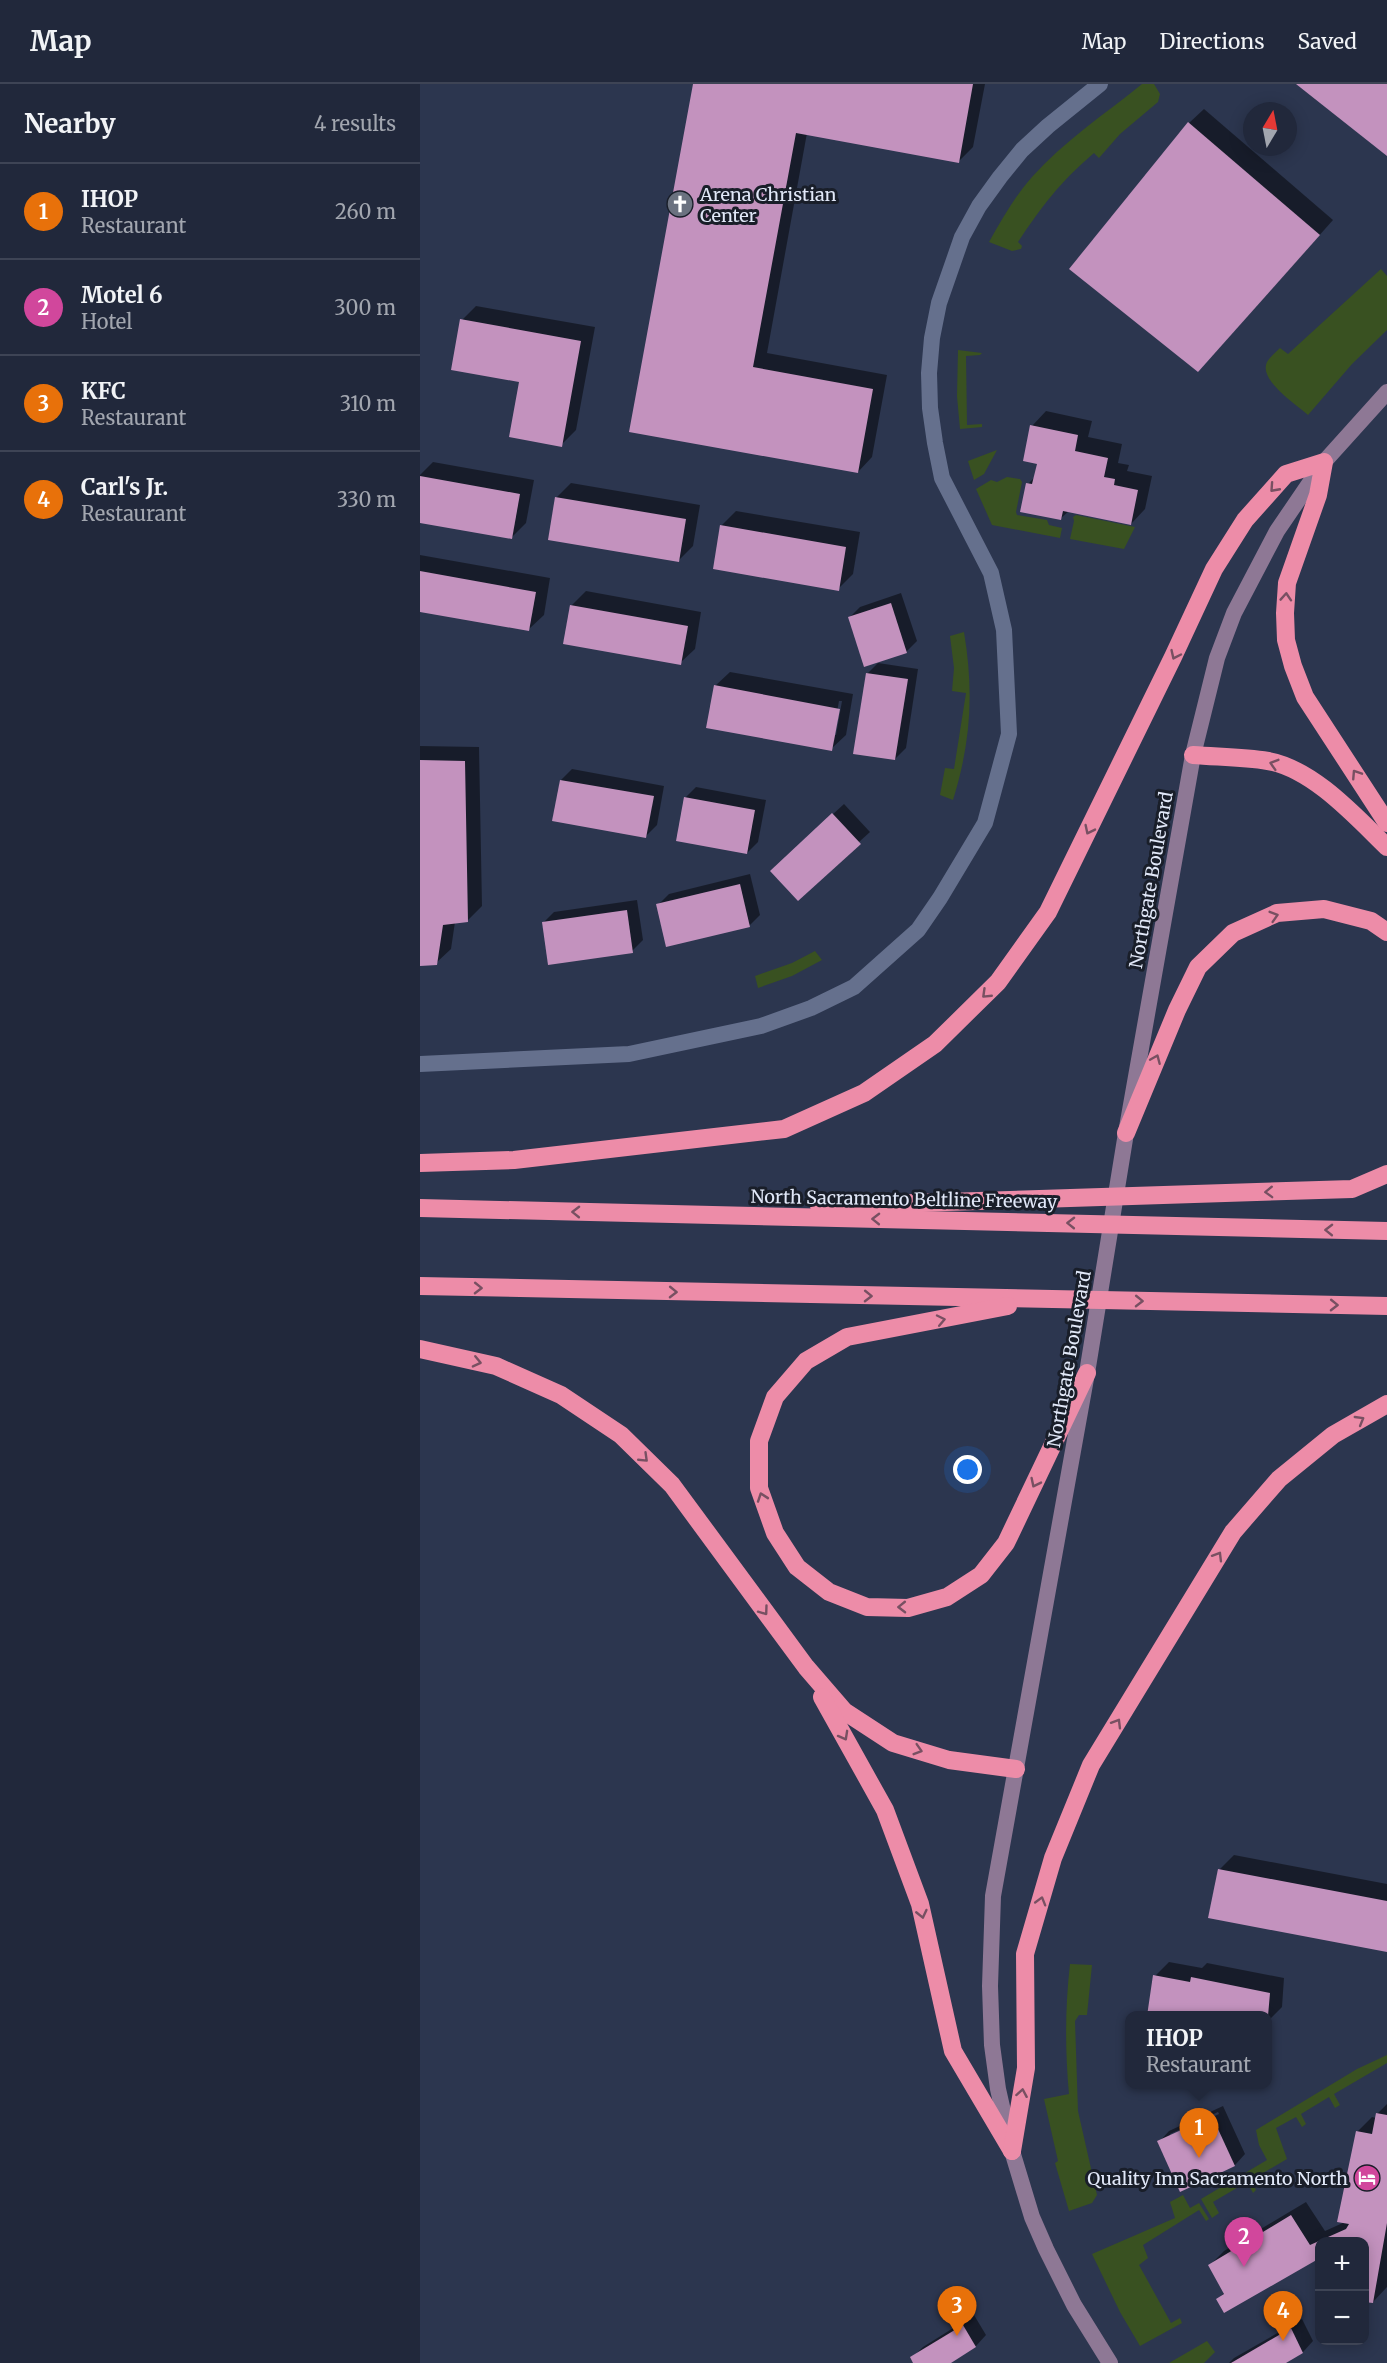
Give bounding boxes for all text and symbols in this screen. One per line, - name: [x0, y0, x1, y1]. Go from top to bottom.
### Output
- text: Map: [30, 23, 92, 59]
- text: Map: [1082, 28, 1126, 55]
- text: Directions: [1159, 28, 1264, 55]
- text: Saved: [1297, 28, 1357, 55]
- north arrow: [1243, 102, 1297, 156]
- text: Nearby: [24, 107, 116, 140]
- text: 4 results: [314, 111, 396, 136]
- place label: Arena Christian Center: [699, 183, 837, 227]
- text: IHOP: [81, 185, 138, 213]
- church icon: Arena Christian Center: [665, 189, 695, 219]
- text: 1: [39, 199, 48, 224]
- text: 260 m: [335, 199, 396, 224]
- text: Restaurant: [81, 213, 186, 238]
- text: Motel 6: [81, 281, 162, 309]
- text: 2: [38, 295, 49, 320]
- text: 300 m: [334, 295, 396, 320]
- text: Hotel: [81, 309, 132, 334]
- text: KFC: [81, 377, 126, 405]
- text: 3: [38, 391, 49, 416]
- text: 310 m: [340, 391, 396, 416]
- text: Restaurant: [81, 405, 186, 430]
- text: Carl's Jr.: [81, 473, 168, 501]
- one-way arrow: [1270, 482, 1281, 492]
- text: 4: [37, 487, 50, 512]
- text: 330 m: [337, 487, 396, 512]
- text: Restaurant: [81, 501, 186, 526]
- one-way arrow: [1279, 593, 1292, 602]
- one-way arrow: [1170, 648, 1182, 659]
- one-way arrow: [1269, 759, 1280, 771]
- one-way arrow: [1352, 770, 1363, 781]
- street label: Northgate Boulevard: [1124, 790, 1178, 970]
- one-way arrow: [1084, 823, 1096, 834]
- one-way arrow: [1268, 911, 1279, 923]
- one-way arrow: [982, 987, 993, 998]
- one-way arrow: [1149, 1055, 1161, 1066]
- street label: North Sacramento Beltline Freeway: [750, 1185, 1058, 1213]
- one-way arrow: [1264, 1186, 1273, 1198]
- one-way arrow: [571, 1205, 580, 1218]
- one-way arrow: [871, 1213, 880, 1225]
- one-way arrow: [1066, 1217, 1075, 1230]
- one-way arrow: [1324, 1223, 1333, 1236]
- street label: Northgate Boulevard: [1042, 1269, 1096, 1449]
- one-way arrow: [474, 1281, 483, 1294]
- one-way arrow: [669, 1285, 678, 1298]
- one-way arrow: [864, 1289, 873, 1302]
- one-way arrow: [1135, 1295, 1144, 1307]
- one-way arrow: [1329, 1299, 1338, 1312]
- one-way arrow: [935, 1314, 945, 1327]
- one-way arrow: [472, 1354, 482, 1367]
- one-way arrow: [1354, 1415, 1364, 1427]
- one-way arrow: [637, 1450, 648, 1461]
- your location: [953, 1455, 982, 1484]
- one-way arrow: [1031, 1476, 1043, 1487]
- one-way arrow: [757, 1492, 769, 1503]
- one-way arrow: [1211, 1552, 1223, 1562]
- one-way arrow: [897, 1601, 906, 1614]
- one-way arrow: [757, 1604, 768, 1615]
- one-way arrow: [1110, 1718, 1121, 1729]
- one-way arrow: [837, 1730, 848, 1741]
- one-way arrow: [912, 1743, 923, 1755]
- one-way arrow: [1034, 1896, 1046, 1907]
- one-way arrow: [915, 1909, 928, 1919]
- popup: [1125, 2011, 1272, 2089]
- text: IHOP: [1146, 2024, 1203, 2052]
- text: Restaurant: [1146, 2052, 1251, 2077]
- one-way arrow: [1015, 2089, 1028, 2099]
- pin: 1: [1180, 2108, 1218, 2158]
- hotel icon: Quality Inn Sacramento North: [1352, 2163, 1382, 2193]
- place label: Quality Inn Sacramento North: [1087, 2167, 1348, 2190]
- pin: 2: [1224, 2218, 1264, 2267]
- map controls: [1315, 2237, 1369, 2345]
- button: +: [1315, 2237, 1369, 2291]
- pin: 3: [938, 2286, 976, 2336]
- button: −: [1315, 2291, 1369, 2345]
- pin: 4: [1264, 2292, 1302, 2341]

